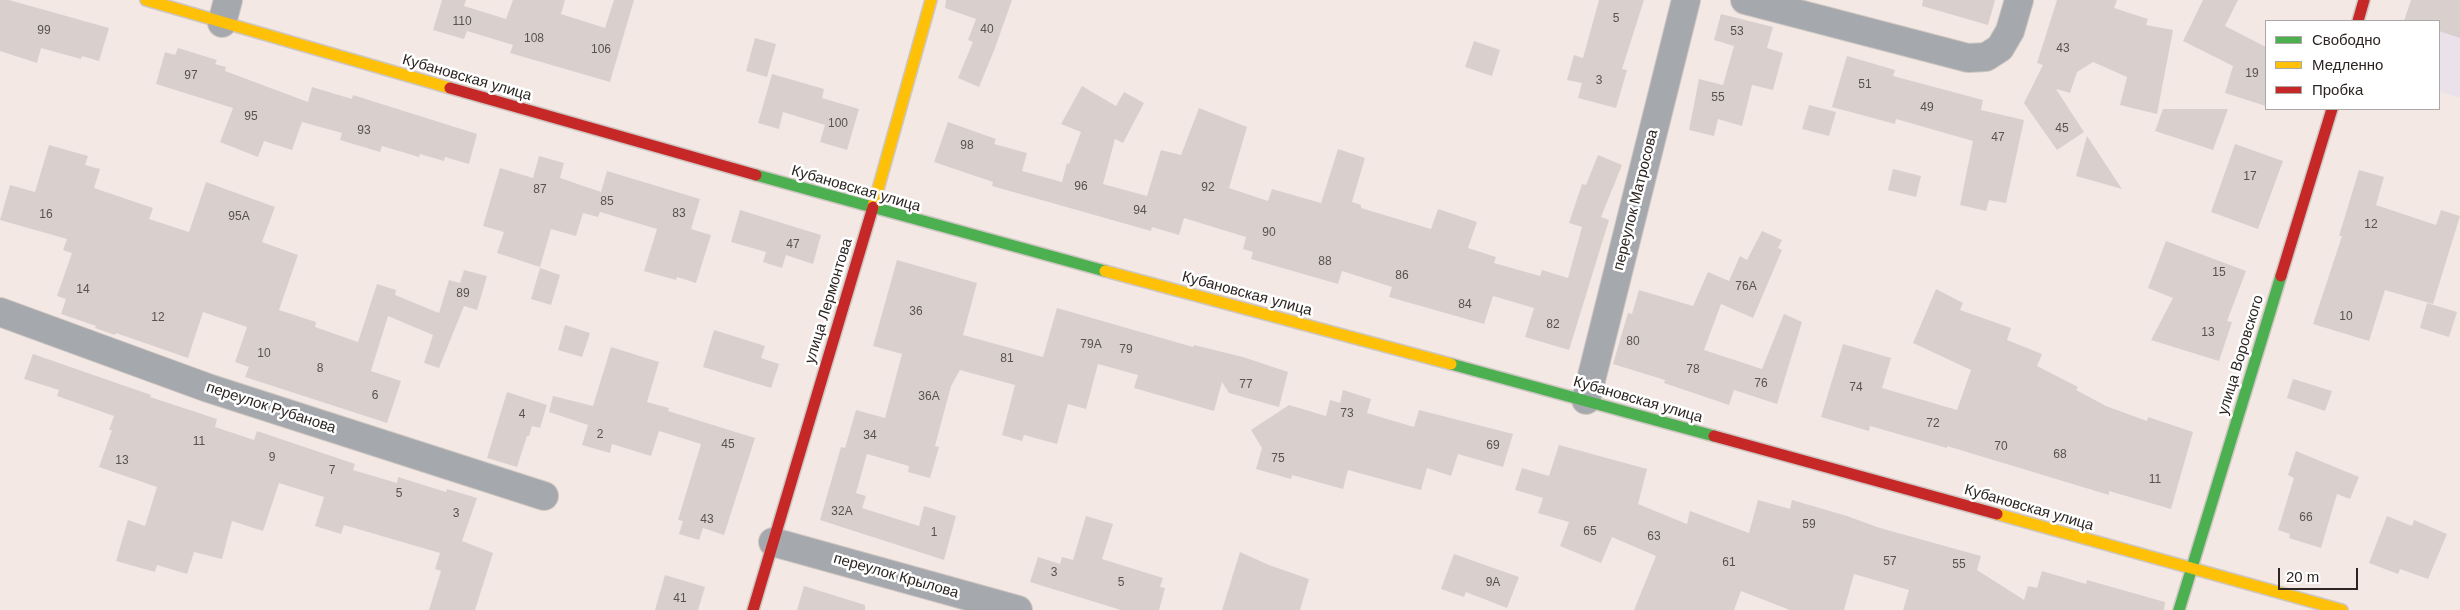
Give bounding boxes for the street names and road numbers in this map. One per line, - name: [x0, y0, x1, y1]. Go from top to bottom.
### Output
- street label: Кубановская улица: [400, 51, 534, 105]
- street label: переулок Матросова: [1610, 128, 1662, 272]
- street label: Кубановская улица: [789, 162, 923, 216]
- street label: улица Лермонтова: [801, 236, 857, 366]
- street label: Кубановская улица: [1180, 268, 1314, 320]
- street label: улица Воровского: [2214, 293, 2268, 417]
- street label: Кубановская улица: [1571, 373, 1705, 427]
- street label: переулок Рубанова: [204, 379, 338, 437]
- street label: Кубановская улица: [1962, 481, 2096, 535]
- street label: переулок Крылова: [831, 550, 961, 602]

